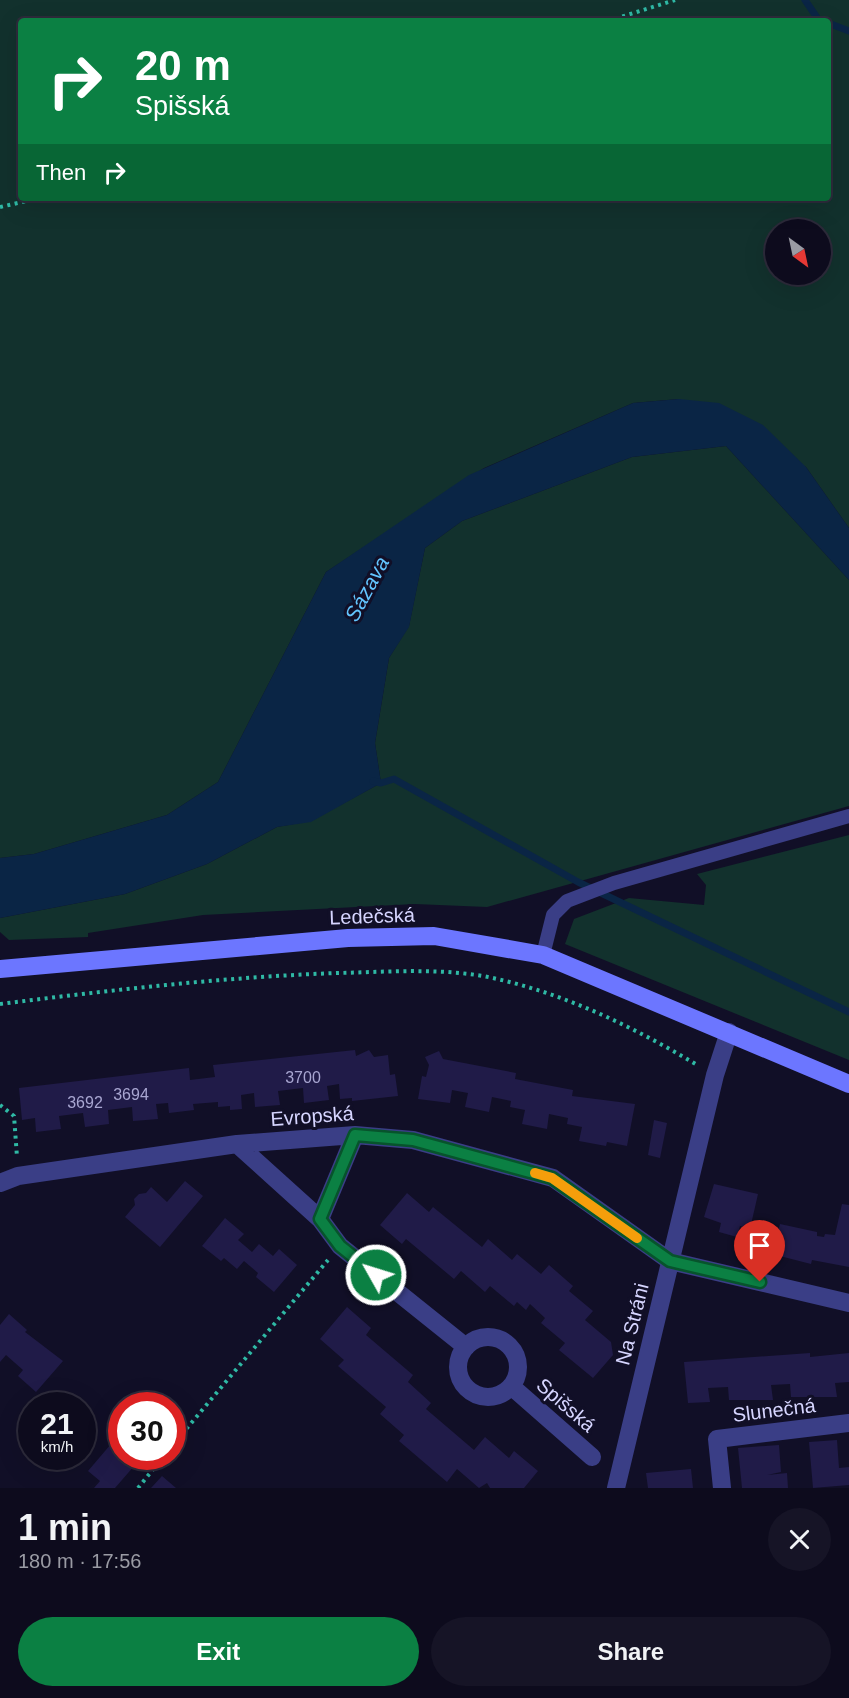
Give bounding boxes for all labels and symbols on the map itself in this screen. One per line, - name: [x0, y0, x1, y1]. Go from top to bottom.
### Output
- north arrow: [765, 219, 831, 285]
- water label: Sázava: [340, 552, 393, 625]
- street label: Ledečská: [329, 903, 416, 928]
- house number: 3700: [285, 1069, 321, 1086]
- house number: 3694: [113, 1086, 149, 1103]
- house number: 3692: [67, 1094, 103, 1111]
- street label: Evropská: [270, 1102, 355, 1130]
- pin: [734, 1220, 785, 1282]
- position arrow: [344, 1243, 408, 1307]
- street label: Na Stráni: [611, 1281, 653, 1367]
- street label: Spišská: [532, 1374, 600, 1437]
- speed limit sign: 30: [108, 1392, 186, 1470]
- street label: Slunečná: [731, 1394, 818, 1426]

